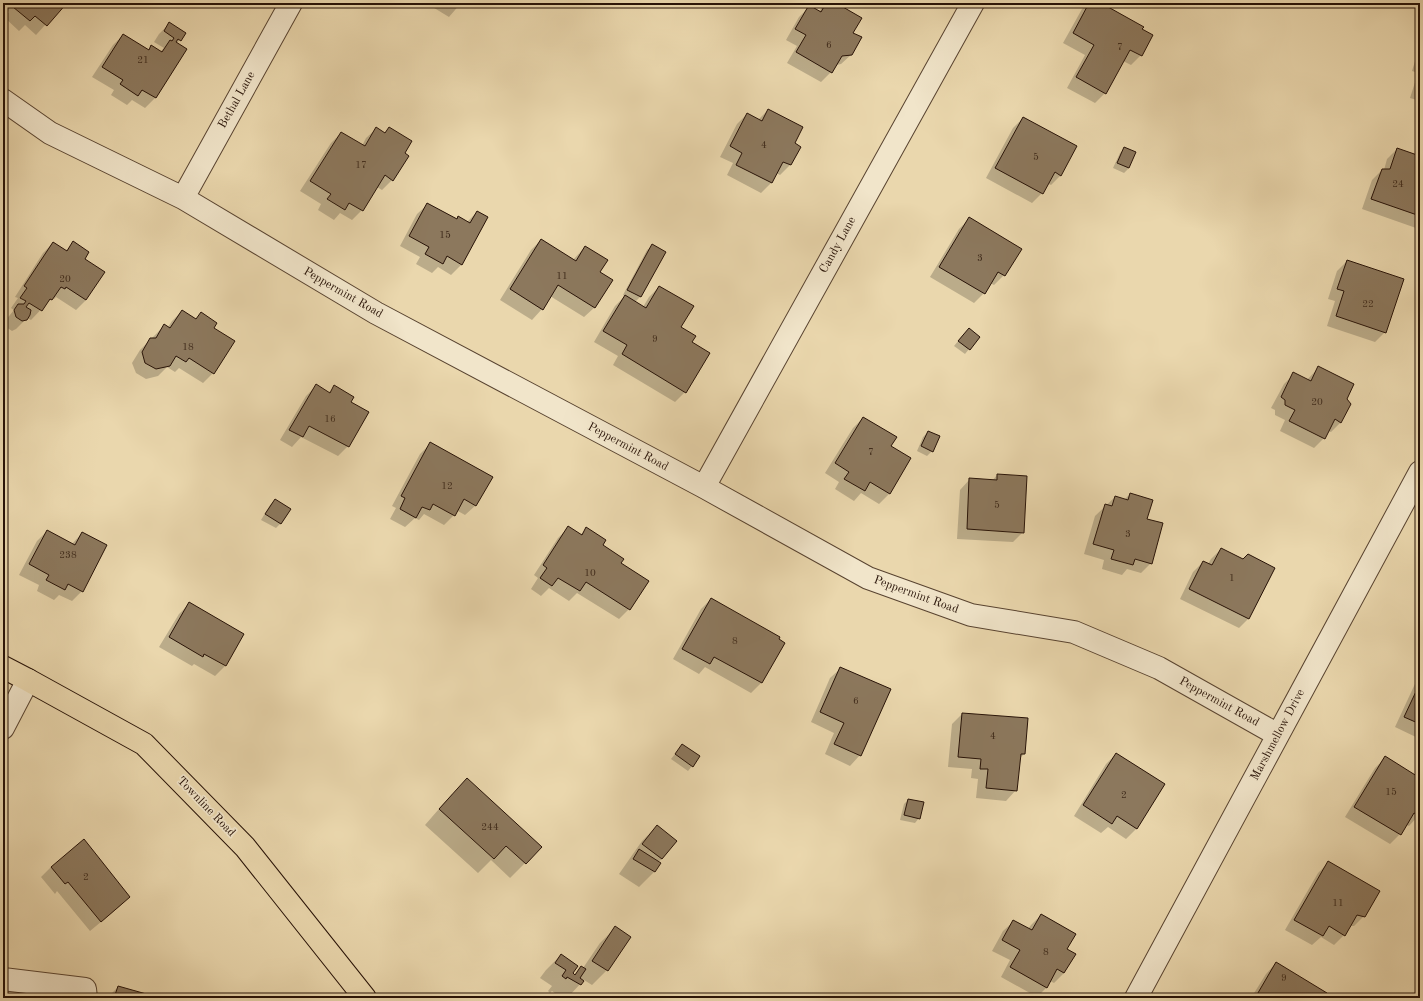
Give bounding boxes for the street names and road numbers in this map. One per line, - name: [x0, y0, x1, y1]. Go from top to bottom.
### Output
- street label: Bethal Lane: [216, 69, 258, 130]
- street label: Candy Lane: [818, 214, 859, 275]
- street label: Peppermint Road: [301, 265, 385, 321]
- street label: Peppermint Road: [586, 421, 670, 473]
- street label: Peppermint Road: [872, 574, 960, 616]
- street label: Peppermint Road: [1177, 675, 1261, 729]
- street label: Marshmellow Drive: [1249, 687, 1307, 783]
- street label: Townline Road: [175, 775, 237, 839]

